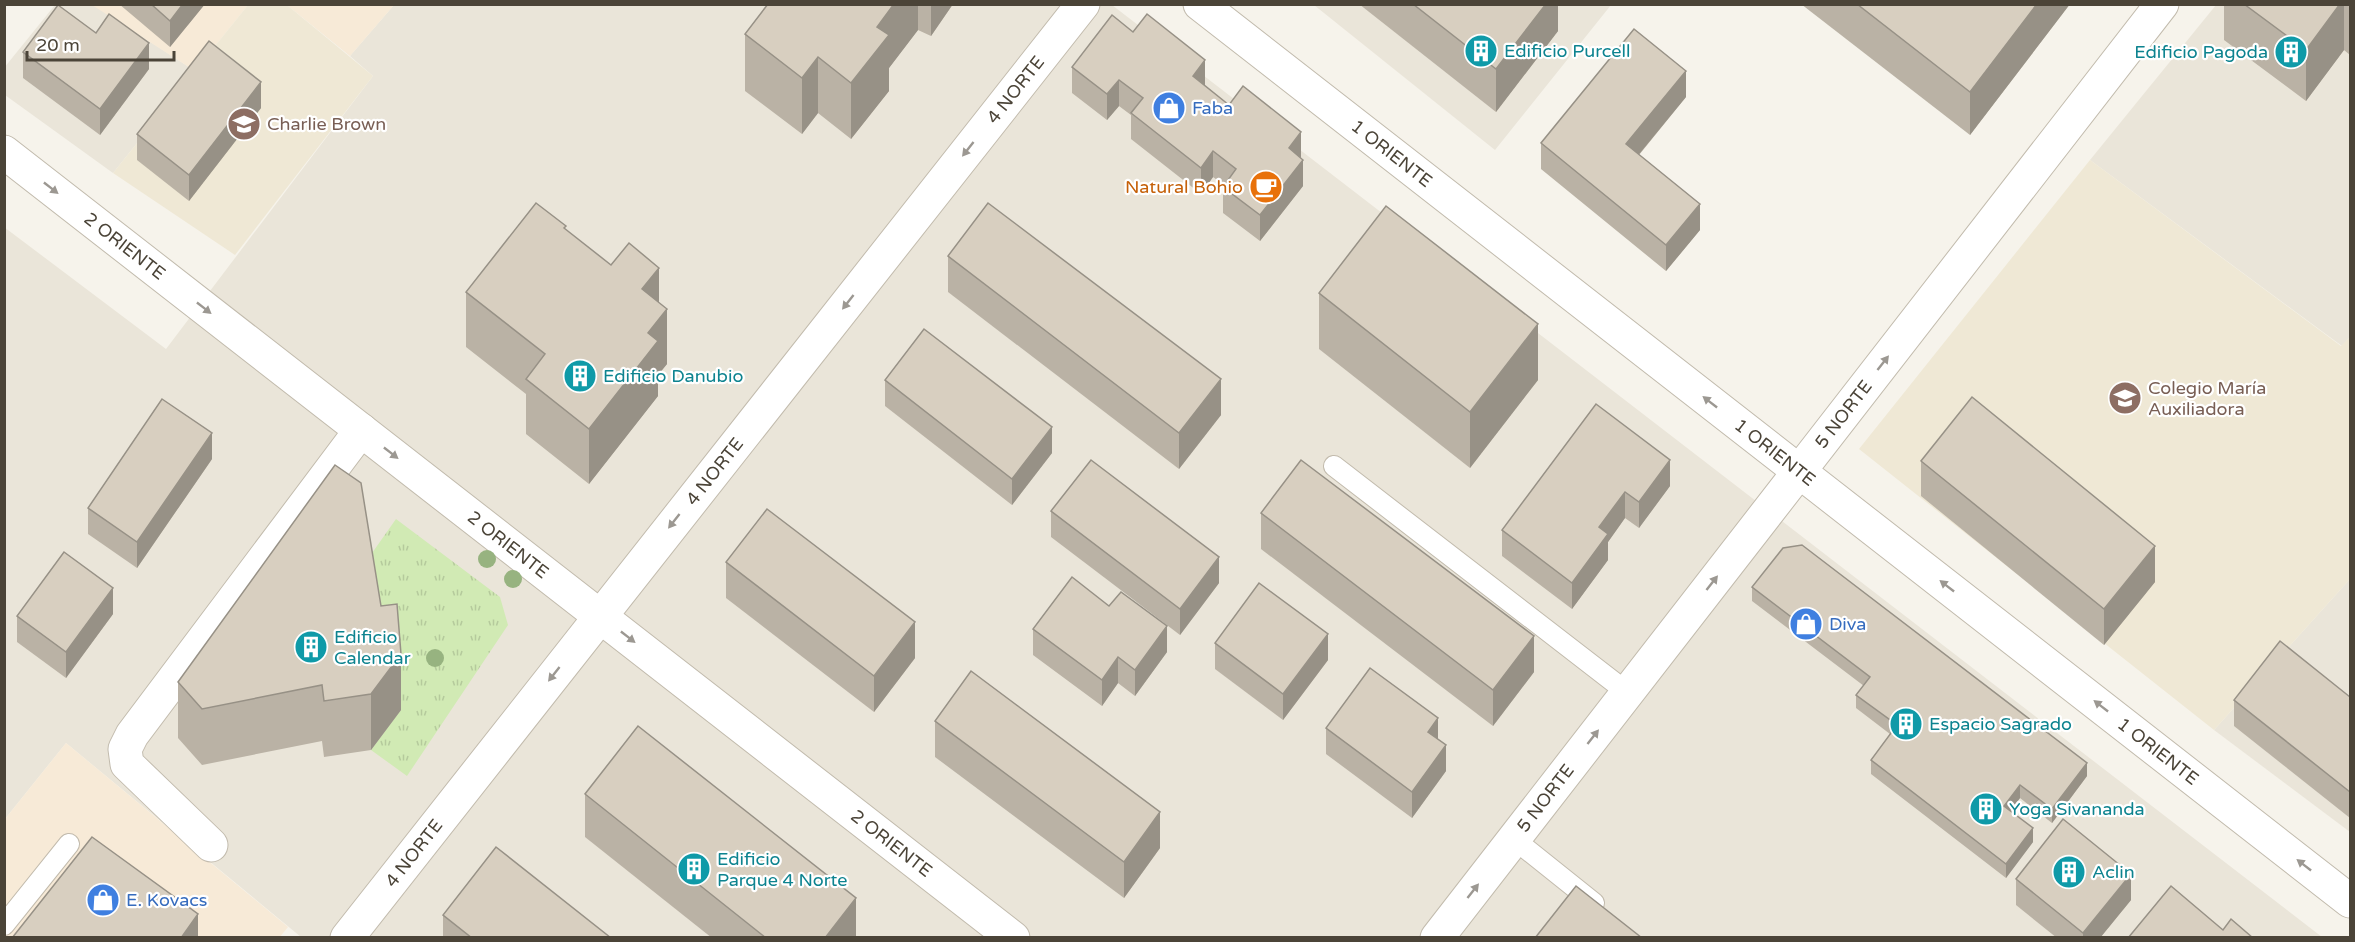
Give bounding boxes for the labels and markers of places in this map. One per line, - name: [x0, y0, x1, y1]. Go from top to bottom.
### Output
- building icon: Edificio Purcell: [1463, 33, 1499, 69]
- building icon: Edificio Pagoda: [2273, 34, 2309, 70]
- place label: Edificio Purcell: [1504, 40, 1630, 62]
- place label: Edificio Pagoda: [2134, 41, 2268, 63]
- shop icon: Faba: [1151, 90, 1187, 126]
- place label: Faba: [1192, 97, 1233, 119]
- school or university icon: Charlie Brown: [226, 106, 262, 142]
- place label: Charlie Brown: [267, 113, 386, 135]
- cafe icon: Natural Bohio: [1248, 169, 1284, 205]
- place label: Natural Bohio: [1125, 176, 1243, 198]
- building icon: Edificio Danubio: [562, 358, 598, 394]
- place label: Edificio Danubio: [603, 365, 743, 387]
- place label: Colegio María Auxiliadora: [2148, 377, 2266, 420]
- school or university icon: Colegio María Auxiliadora: [2107, 380, 2143, 416]
- shop icon: Diva: [1788, 606, 1824, 642]
- place label: Diva: [1829, 613, 1866, 635]
- place label: Edificio Calendar: [334, 626, 411, 669]
- building icon: Edificio Calendar: [293, 629, 329, 665]
- building icon: Espacio Sagrado: [1888, 706, 1924, 742]
- place label: Espacio Sagrado: [1929, 713, 2072, 735]
- building icon: Yoga Sivananda: [1968, 791, 2004, 827]
- place label: Yoga Sivananda: [2009, 798, 2145, 820]
- place label: Edificio Parque 4 Norte: [717, 848, 848, 891]
- building icon: Edificio Parque 4 Norte: [676, 851, 712, 887]
- building icon: Aclin: [2051, 854, 2087, 890]
- place label: Aclin: [2092, 861, 2135, 883]
- shop icon: E. Kovacs: [85, 882, 121, 918]
- place label: E. Kovacs: [126, 889, 208, 911]

